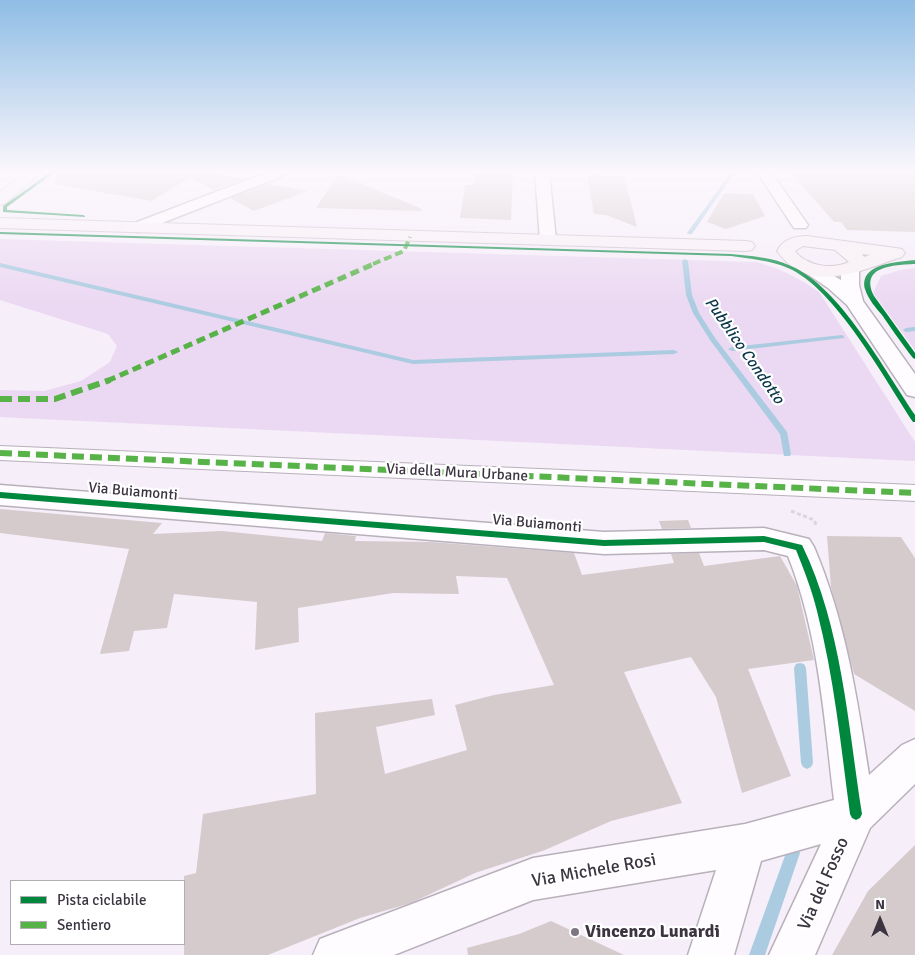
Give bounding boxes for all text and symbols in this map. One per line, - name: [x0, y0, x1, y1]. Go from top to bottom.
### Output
- water label: Pubblico Condotto: [700, 294, 788, 408]
- street label: Via della Mura Urbane: [386, 460, 528, 486]
- street label: Via Buiamonti: [87, 479, 179, 505]
- street label: Via Buiamonti: [491, 511, 583, 537]
- street label: Via del Fosso: [794, 834, 854, 934]
- street label: Via Michele Rosi: [530, 849, 658, 893]
- legend: [10, 880, 185, 945]
- text: Pista ciclabile: [57, 891, 146, 909]
- north arrow: [855, 895, 905, 945]
- text: N: [875, 896, 885, 913]
- text: Sentiero: [57, 916, 111, 934]
- place label: Vincenzo Lunardi: [585, 921, 720, 943]
- marker: Vincenzo Lunardi: [569, 926, 581, 938]

